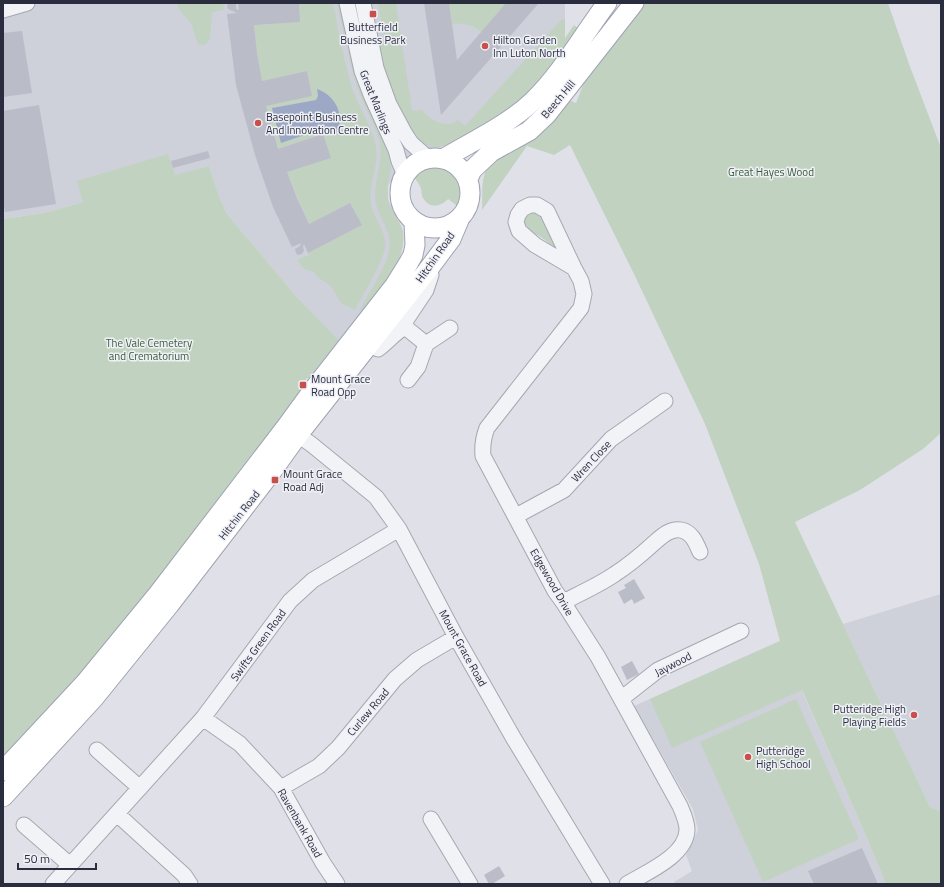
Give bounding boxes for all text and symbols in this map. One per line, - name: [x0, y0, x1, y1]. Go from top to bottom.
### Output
- marker: Butterfield Business Park: [368, 9, 378, 19]
- place label: Butterfield Business Park: [340, 19, 406, 48]
- place label: Hilton Garden Inn Luton North: [493, 32, 566, 61]
- marker: Hilton Garden Inn Luton North: [480, 41, 490, 51]
- street label: Great Marlings: [356, 67, 396, 137]
- street label: Beech Hill: [537, 76, 579, 122]
- place label: Basepoint Business And Innovation Centre: [266, 109, 369, 138]
- marker: Basepoint Business And Innovation Centre: [253, 118, 263, 128]
- park label: Great Hayes Wood: [728, 164, 814, 180]
- street label: Hitchin Road: [412, 228, 459, 286]
- park label: The Vale Cemetery and Crematorium: [106, 335, 193, 364]
- place label: Mount Grace Road Opp: [311, 371, 371, 400]
- marker: Mount Grace Road Opp: [298, 380, 308, 390]
- street label: Wren Close: [567, 436, 615, 486]
- place label: Mount Grace Road Adj: [283, 466, 343, 495]
- marker: Mount Grace Road Adj: [270, 475, 280, 485]
- street label: Hitchin Road: [215, 487, 264, 543]
- street label: Edgewood Drive: [526, 545, 578, 619]
- street label: Swifts Green Road: [226, 606, 290, 684]
- street label: Mount Grace Road: [435, 607, 491, 689]
- street label: Jaywood: [652, 648, 694, 680]
- street label: Curlew Road: [343, 684, 393, 739]
- place label: Putteridge High Playing Fields: [833, 701, 906, 730]
- marker: Putteridge High Playing Fields: [909, 710, 919, 720]
- place label: Putteridge High School: [756, 743, 811, 772]
- marker: Putteridge High School: [743, 752, 753, 762]
- street label: Ravenbank Road: [274, 785, 326, 861]
- scale bar: [18, 845, 96, 871]
- text: 50 m: [24, 849, 50, 868]

